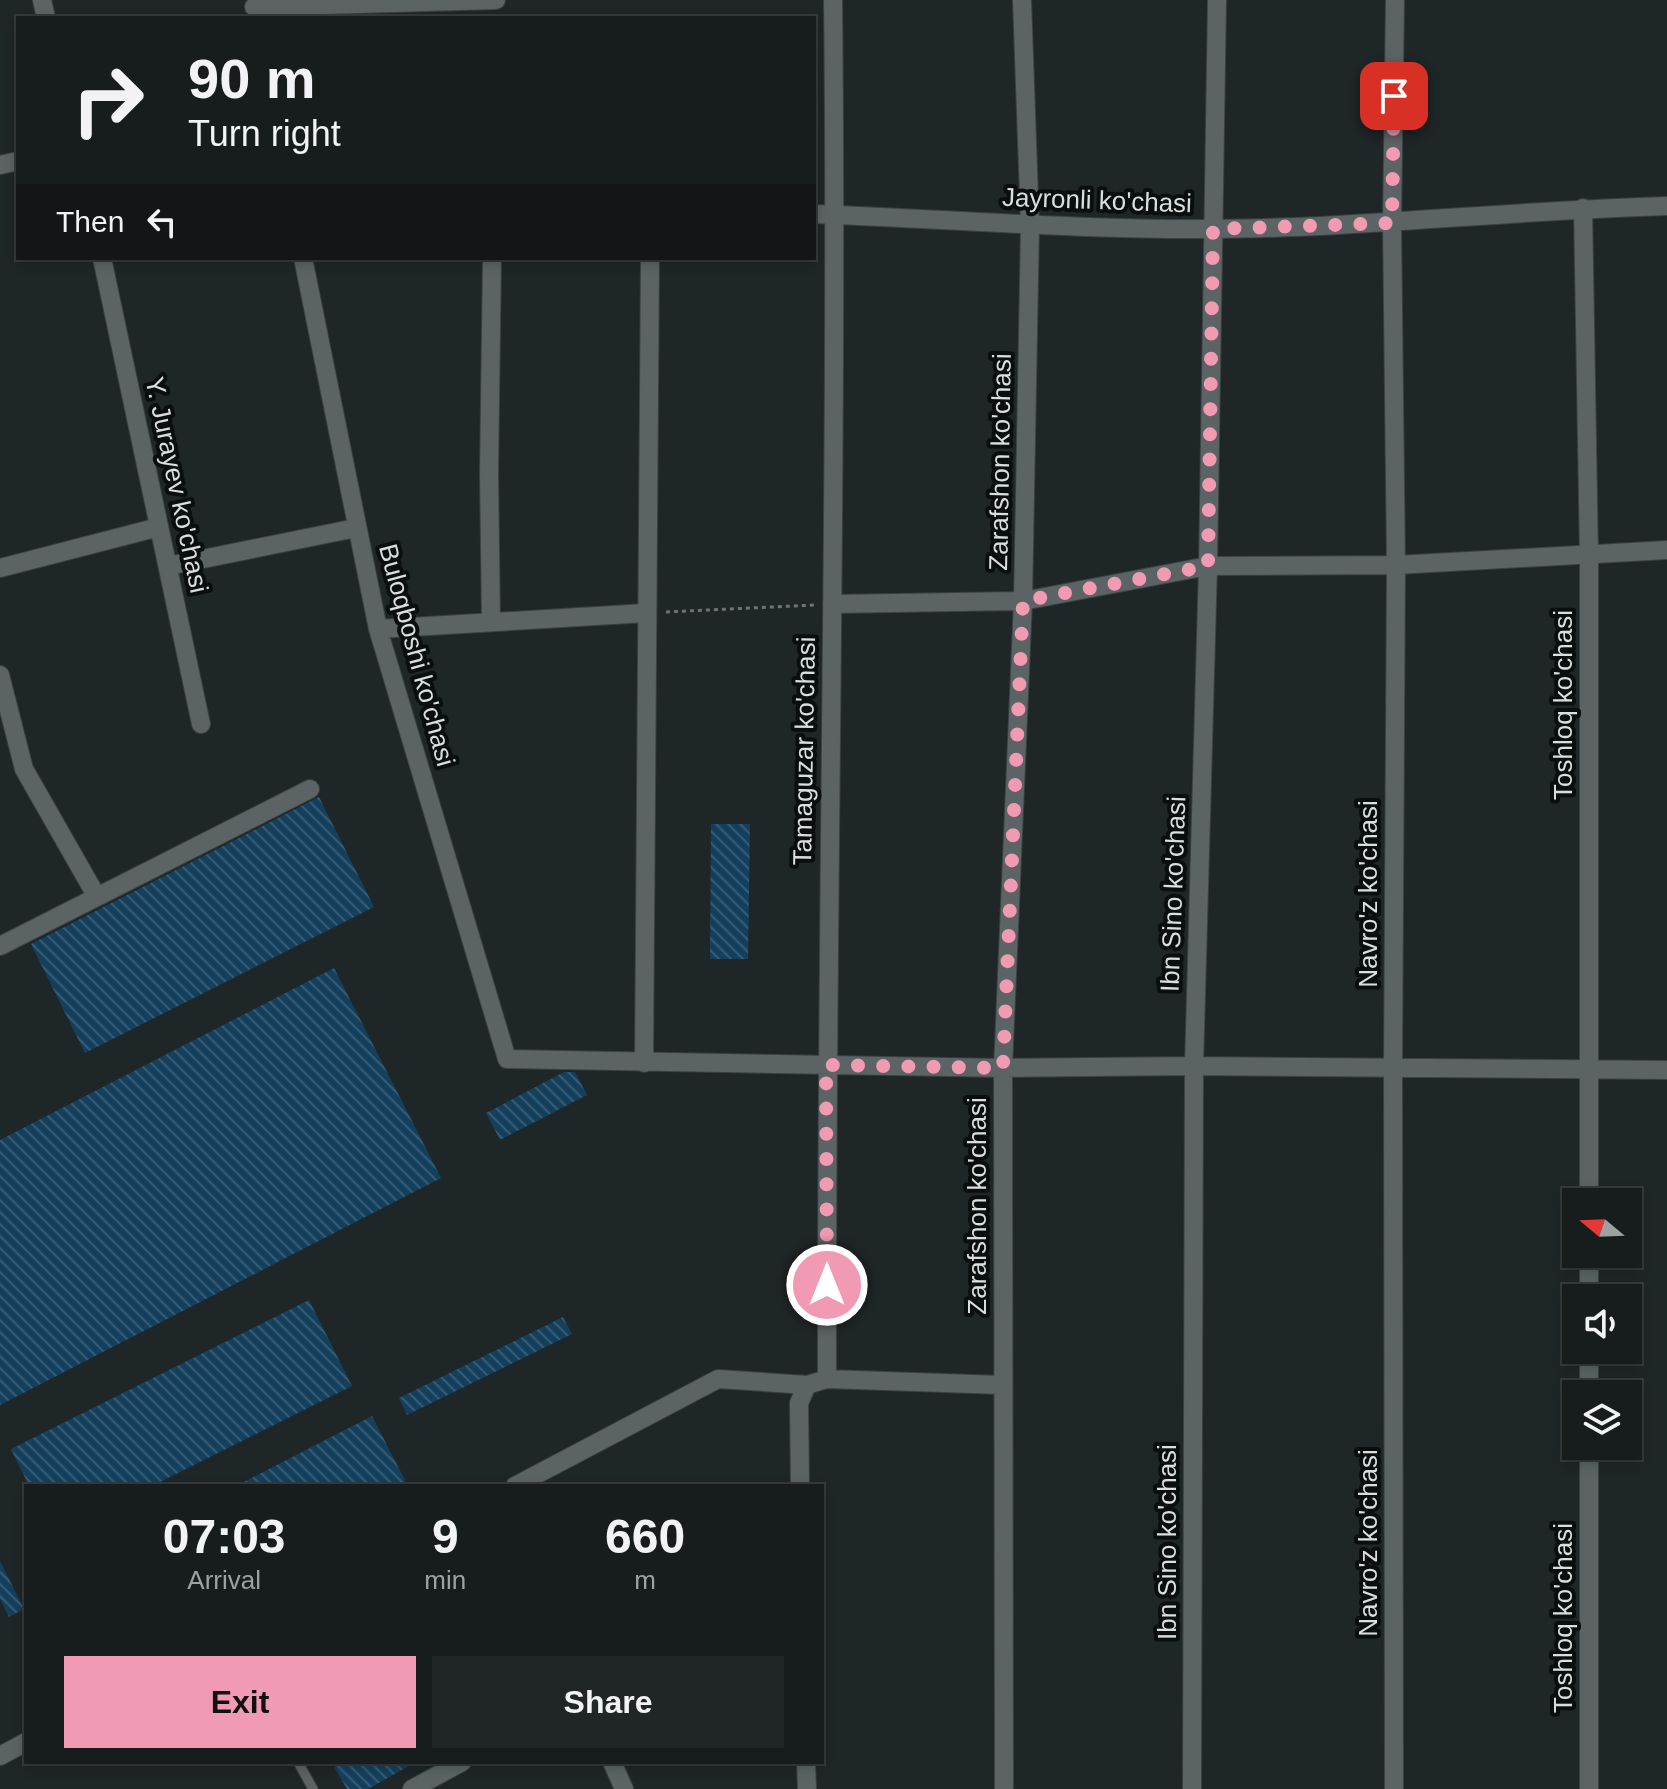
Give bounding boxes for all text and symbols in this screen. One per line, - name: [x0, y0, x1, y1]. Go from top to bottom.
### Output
- text: 90 m: [188, 47, 316, 110]
- icon: right: [56, 48, 160, 152]
- pin: [1360, 62, 1428, 130]
- icon: arrive: [1372, 74, 1416, 118]
- text: Turn right: [188, 113, 341, 154]
- street label: Jayronli ko'chasi: [1002, 182, 1192, 218]
- icon: left: [140, 200, 184, 244]
- text: Then: [56, 205, 124, 238]
- street label: Zarafshon ko'chasi: [983, 353, 1017, 571]
- street label: Y. Jurayev ko'chasi: [139, 374, 215, 596]
- street label: Buloqboshi ko'chasi: [373, 541, 461, 769]
- street label: Toshloq ko'chasi: [1548, 610, 1578, 800]
- street label: Tamaguzar ko'chasi: [787, 636, 821, 866]
- street label: Ibn Sino ko'chasi: [1155, 796, 1191, 992]
- street label: Navro'z ko'chasi: [1353, 800, 1383, 988]
- street label: Zarafshon ko'chasi: [962, 1097, 992, 1315]
- north arrow: [1562, 1188, 1642, 1268]
- map controls: [1562, 1188, 1642, 1460]
- position arrow: [785, 1243, 869, 1327]
- button: sound: [1562, 1284, 1642, 1364]
- button: layers: [1562, 1380, 1642, 1460]
- street label: Ibn Sino ko'chasi: [1152, 1444, 1182, 1640]
- street label: Navro'z ko'chasi: [1353, 1449, 1383, 1637]
- text: 07:03: [163, 1510, 286, 1563]
- text: 9: [432, 1510, 459, 1563]
- text: 660: [605, 1510, 685, 1563]
- street label: Toshloq ko'chasi: [1548, 1523, 1578, 1713]
- text: Arrival: [187, 1565, 261, 1595]
- text: min: [424, 1565, 466, 1595]
- text: m: [634, 1565, 656, 1595]
- button: Exit: [64, 1656, 416, 1748]
- button: Share: [432, 1656, 784, 1748]

